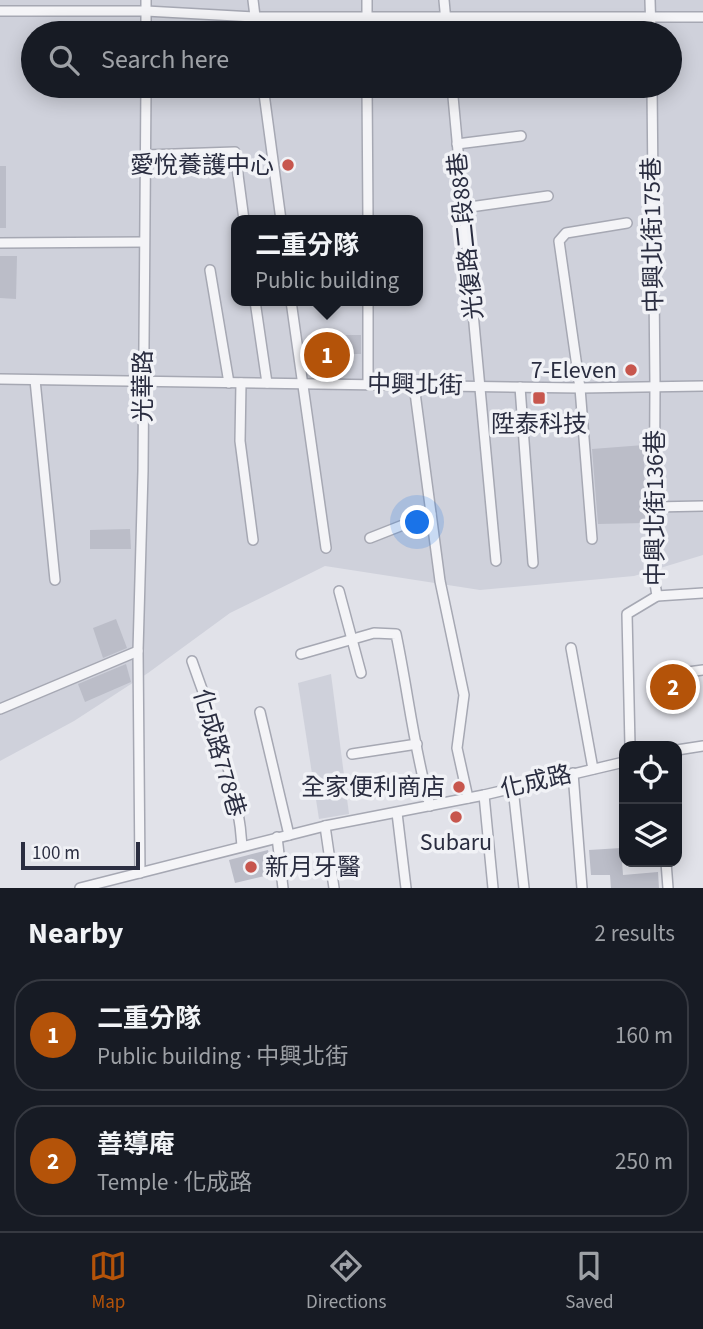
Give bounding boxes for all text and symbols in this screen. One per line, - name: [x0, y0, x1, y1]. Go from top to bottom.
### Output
- search box: [21, 21, 682, 98]
- icon: search: [45, 41, 83, 79]
- text: Search here: [101, 41, 229, 78]
- place label: 愛悅養護中心: [130, 148, 274, 183]
- street label: 光復路二段88巷: [440, 151, 492, 321]
- marker: 愛悅養護中心: [280, 157, 296, 173]
- street label: 中興北街175巷: [634, 157, 672, 313]
- popup: [231, 215, 423, 306]
- text: 二重分隊: [255, 227, 359, 264]
- text: Public building: [255, 264, 399, 297]
- pin: 1: [304, 329, 350, 381]
- street label: 光華路: [126, 350, 161, 422]
- place label: 7-Eleven: [531, 353, 617, 388]
- marker: 7-Eleven: [623, 362, 639, 378]
- street label: 中興北街: [367, 367, 463, 403]
- marker: 陞泰科技: [531, 390, 547, 406]
- place label: 陞泰科技: [491, 407, 587, 442]
- street label: 中興北街136巷: [638, 430, 673, 586]
- your location: [400, 505, 434, 539]
- pin: 2: [650, 661, 696, 713]
- street label: 化成路778巷: [184, 685, 254, 821]
- map controls: [619, 741, 682, 867]
- button: locate: [619, 741, 682, 804]
- street label: 化成路: [497, 757, 575, 807]
- place label: 全家便利商店: [301, 770, 445, 805]
- marker: 全家便利商店: [451, 779, 467, 795]
- button: layers: [619, 804, 682, 867]
- marker: Subaru: [448, 809, 464, 825]
- place label: Subaru: [420, 825, 492, 860]
- scale bar: [21, 839, 140, 871]
- text: 100 m: [32, 840, 80, 867]
- place label: 新月牙醫: [265, 850, 361, 885]
- marker: 新月牙醫: [243, 859, 259, 875]
- text: Nearby: [28, 912, 123, 955]
- text: 2 results: [595, 917, 675, 950]
- text: 二重分隊: [97, 1000, 201, 1037]
- text: 1: [47, 1019, 59, 1052]
- text: 160 m: [615, 1019, 673, 1052]
- text: Public building · 中興北街: [97, 1040, 348, 1073]
- text: 善導庵: [97, 1126, 175, 1163]
- text: 2: [47, 1145, 59, 1178]
- text: 250 m: [615, 1145, 673, 1178]
- text: Temple · 化成路: [97, 1166, 252, 1199]
- tab: Map: [89, 1247, 127, 1316]
- tab: Directions: [306, 1247, 386, 1316]
- tab: Saved: [565, 1247, 614, 1316]

